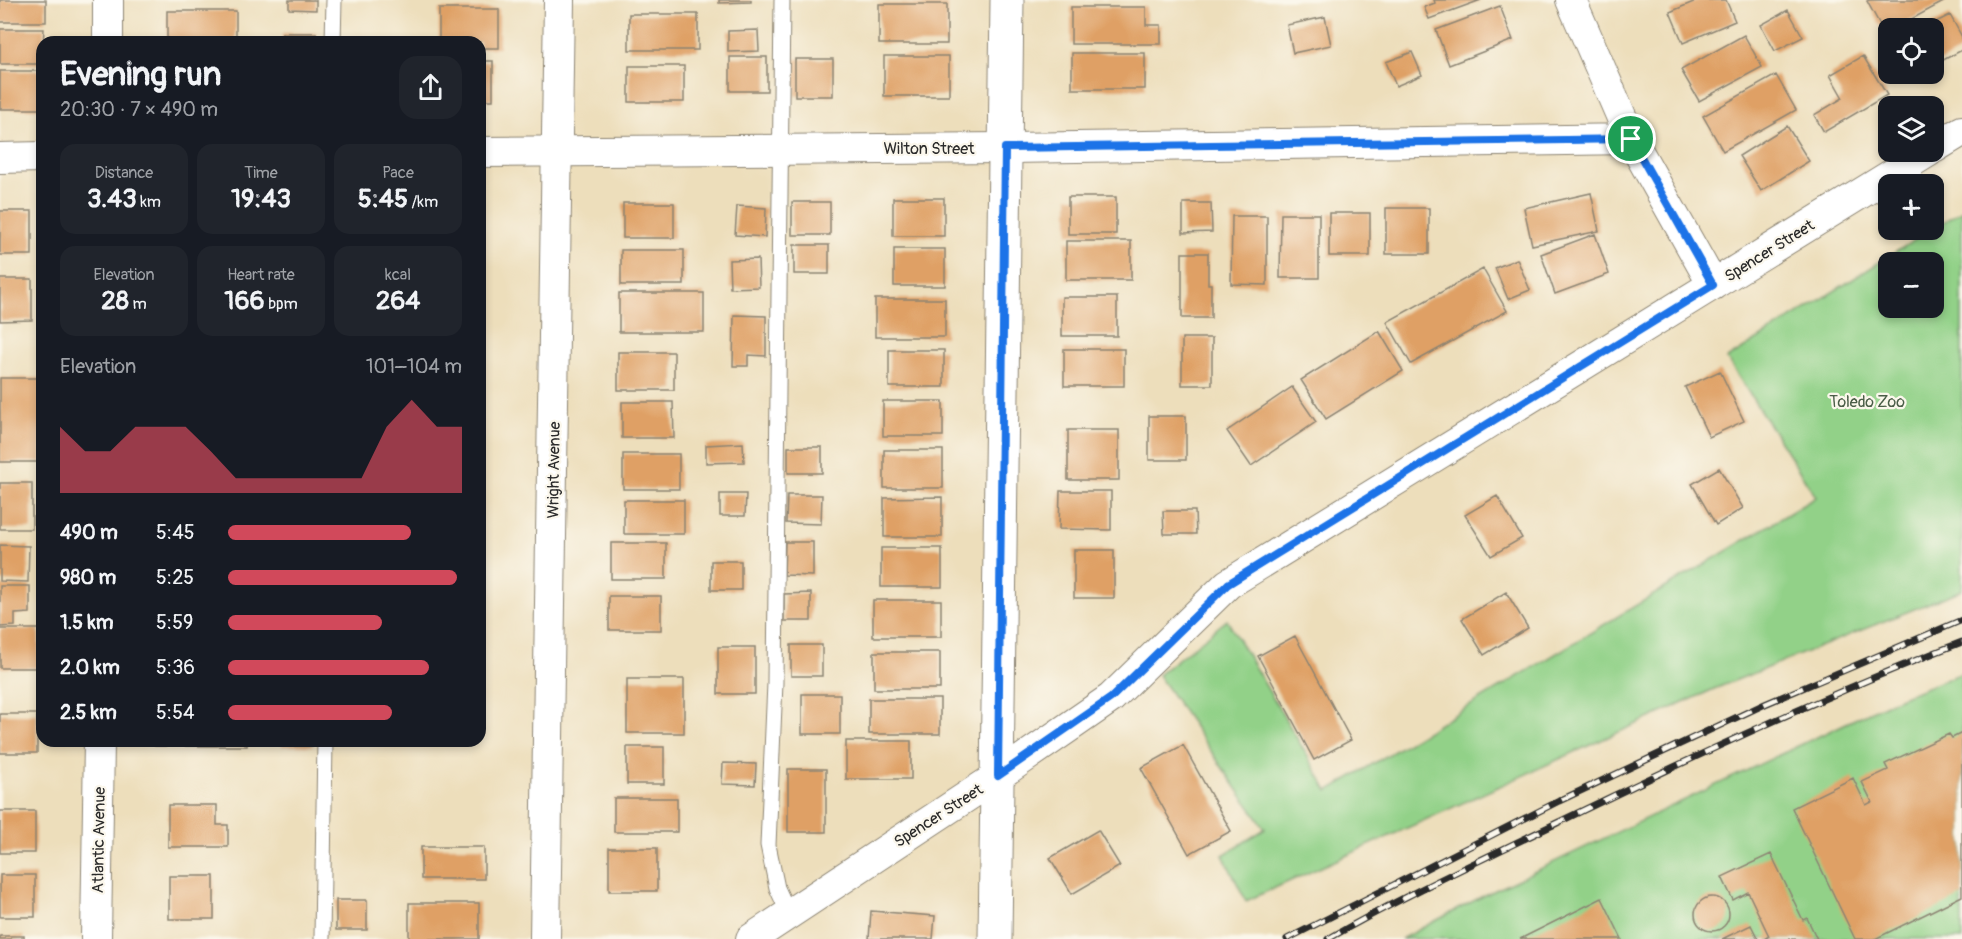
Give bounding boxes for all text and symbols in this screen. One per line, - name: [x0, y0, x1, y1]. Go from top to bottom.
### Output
- map controls: [1878, 18, 1944, 318]
- button: locate: [1878, 18, 1944, 84]
- text: Evening run: [60, 54, 221, 95]
- button: share: [399, 56, 462, 119]
- button: layers: [1878, 96, 1944, 162]
- text: 20:30 · 7 × 490 m: [60, 97, 218, 122]
- pin: [1605, 113, 1656, 164]
- icon: arrive: [1614, 122, 1647, 155]
- street label: Wilton Street: [883, 139, 975, 159]
- text: Distance: [95, 163, 153, 183]
- text: Time: [244, 163, 278, 183]
- text: Pace: [382, 163, 414, 183]
- button: +: [1878, 174, 1944, 240]
- text: 3.43: [87, 183, 137, 215]
- text: 19:43: [231, 183, 291, 215]
- text: 5:45: [358, 183, 408, 215]
- text: km: [137, 192, 161, 212]
- text: /km: [408, 192, 438, 212]
- street label: Spencer Street: [1721, 215, 1819, 286]
- button: −: [1878, 252, 1944, 318]
- text: Elevation: [94, 265, 154, 285]
- text: Heart rate: [227, 265, 295, 285]
- text: kcal: [385, 265, 411, 285]
- text: 28: [101, 285, 129, 317]
- text: 166: [224, 285, 265, 317]
- text: 264: [376, 285, 420, 317]
- text: m: [129, 294, 147, 314]
- text: bpm: [265, 294, 298, 314]
- text: Elevation: [60, 354, 136, 379]
- text: 101–104 m: [366, 354, 462, 379]
- park label: Toledo Zoo: [1829, 392, 1905, 412]
- street label: Wright Avenue: [543, 421, 565, 519]
- text: 490 m: [60, 520, 118, 545]
- text: 5:45: [156, 520, 195, 545]
- text: 980 m: [60, 565, 116, 590]
- text: 5:25: [156, 565, 194, 590]
- text: 1.5 km: [60, 610, 113, 635]
- text: 5:59: [156, 610, 193, 635]
- text: 2.0 km: [60, 655, 120, 680]
- text: 5:36: [156, 655, 195, 680]
- text: 2.5 km: [60, 700, 117, 725]
- text: 5:54: [156, 700, 195, 725]
- street label: Spencer Street: [890, 779, 987, 852]
- street label: Atlantic Avenue: [88, 786, 110, 893]

